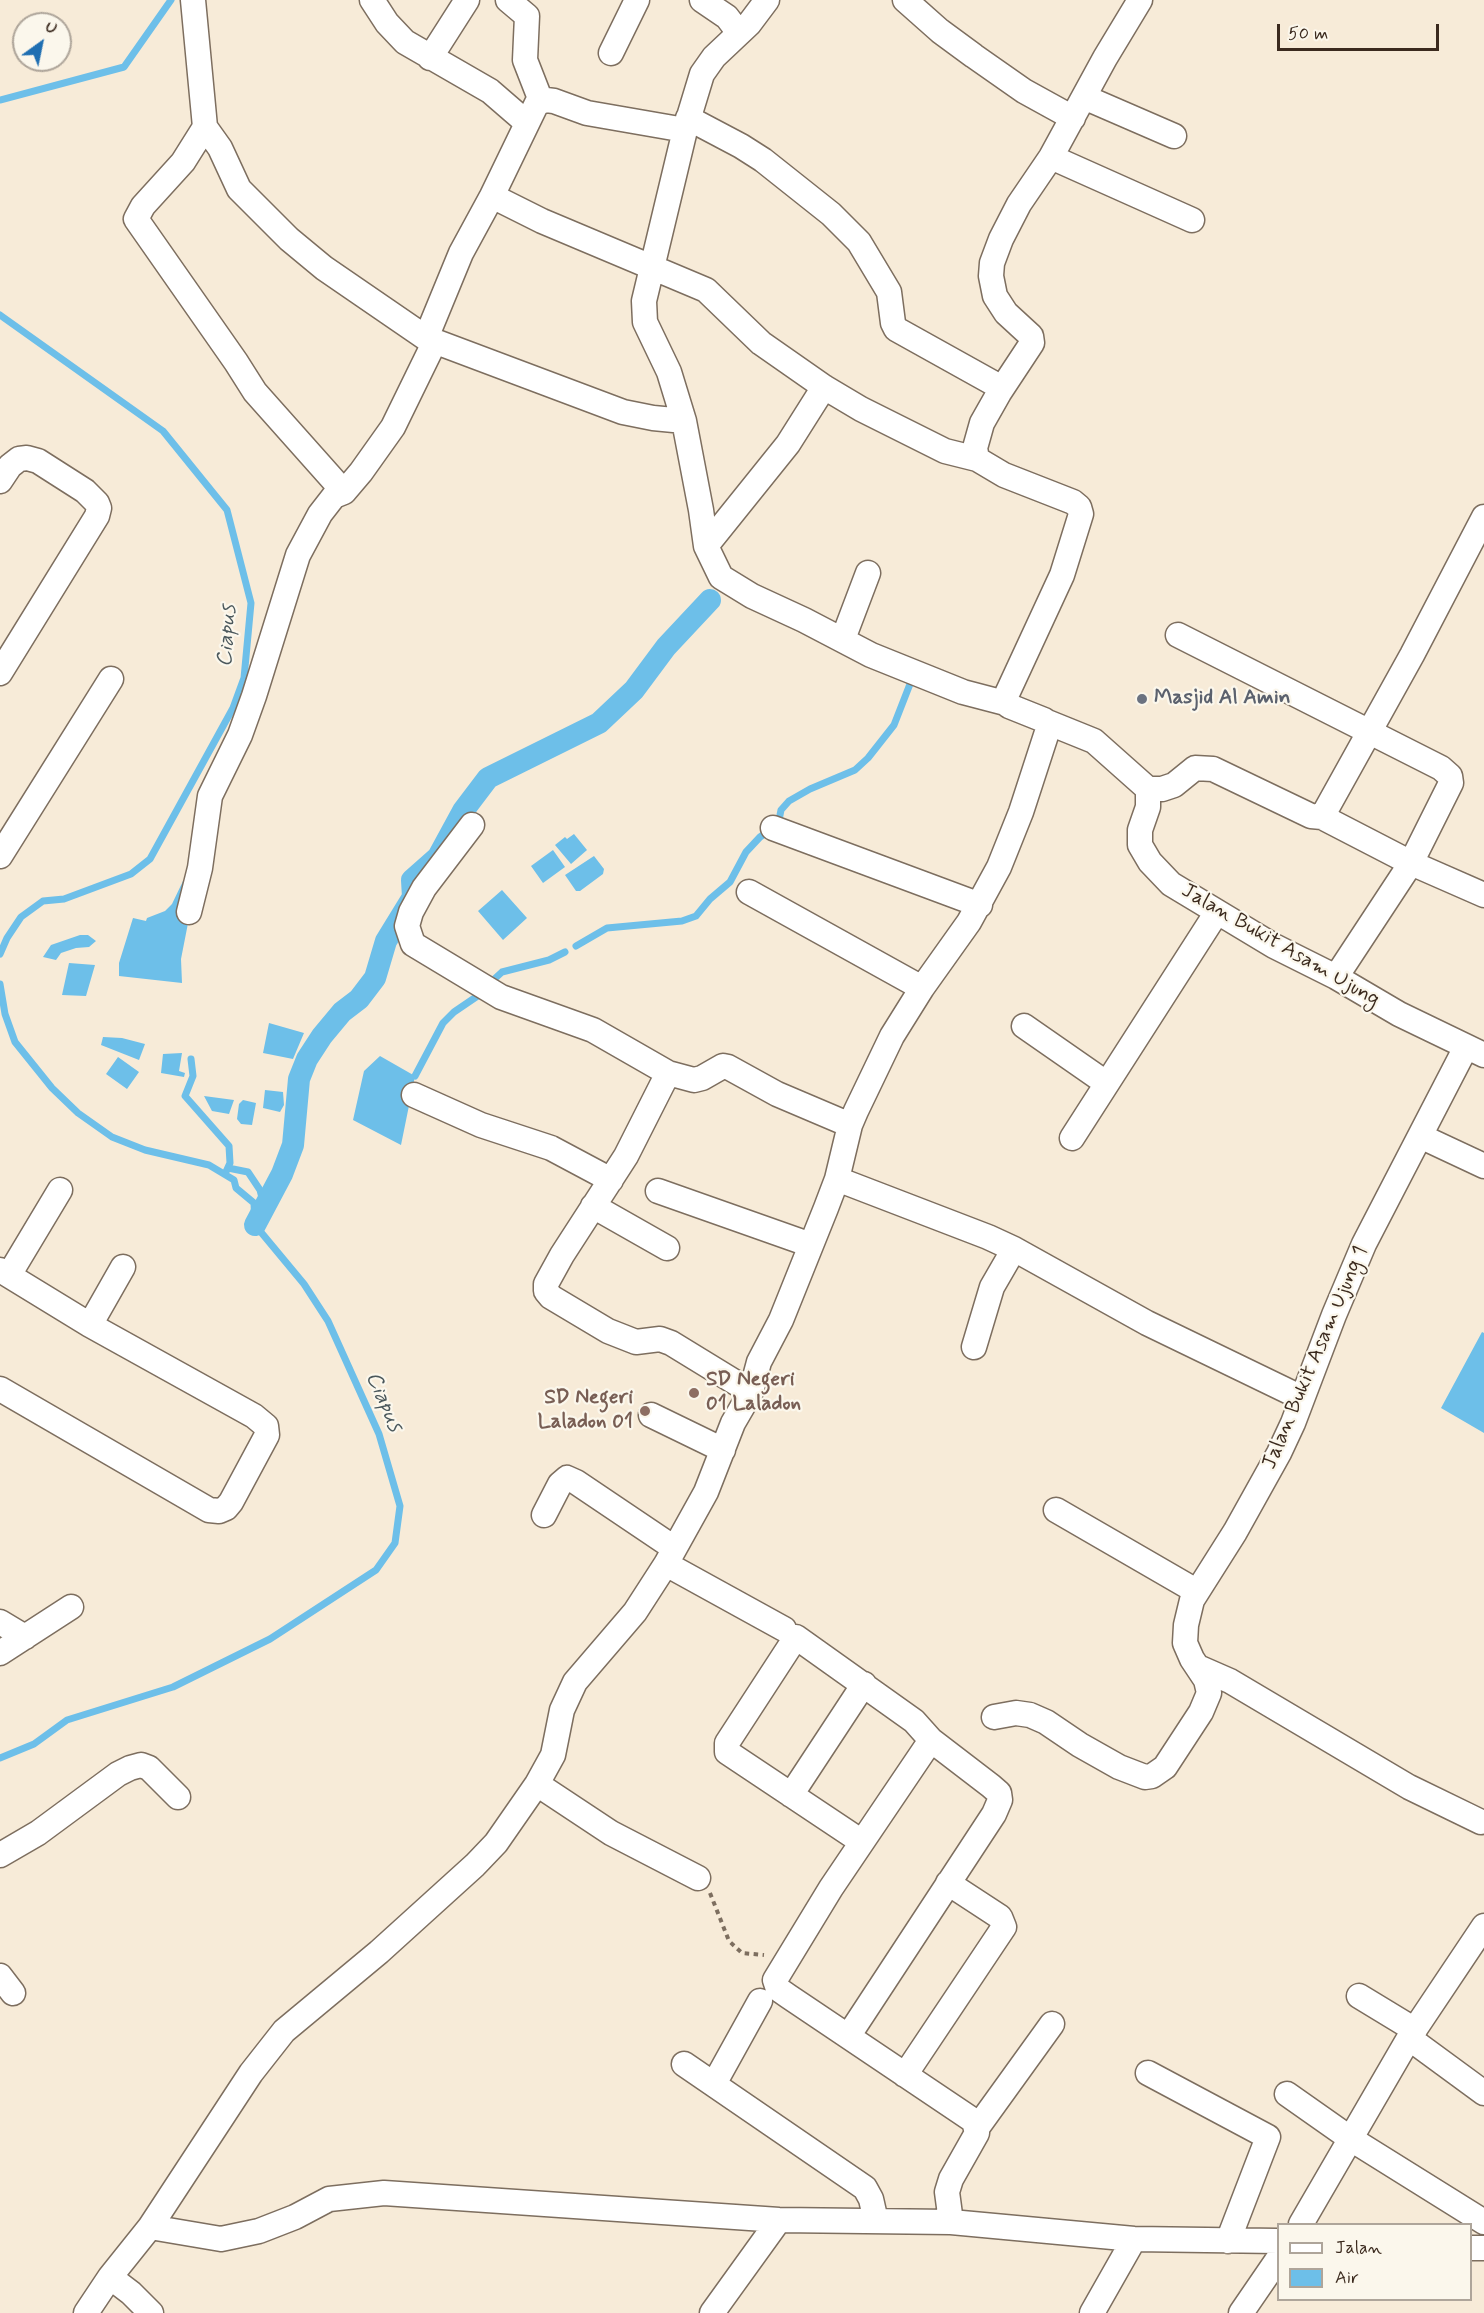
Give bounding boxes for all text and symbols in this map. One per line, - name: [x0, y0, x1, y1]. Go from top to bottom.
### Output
- north arrow: [12, 12, 72, 72]
- scale bar: [1280, 12, 1442, 50]
- text: U: [41, 17, 61, 40]
- text: 50 m: [1288, 22, 1328, 46]
- water label: Ciapus: [213, 604, 243, 668]
- place label: Masjid Al Amin: [1154, 686, 1290, 712]
- marker: Masjid Al Amin: [1135, 692, 1149, 706]
- street label: Jalan Bukit Asam Ujung: [1176, 879, 1384, 1013]
- street label: Jalan Bukit Asam Ujung 1: [1258, 1243, 1374, 1473]
- water label: Ciapus: [359, 1368, 407, 1436]
- place label: SD Negeri 01 Laladon: [706, 1368, 801, 1418]
- place label: SD Negeri Laladon 01: [538, 1386, 633, 1436]
- marker: SD Negeri 01 Laladon: [687, 1386, 701, 1400]
- marker: SD Negeri Laladon 01: [638, 1404, 652, 1418]
- legend: [1277, 2223, 1472, 2301]
- text: Jalan: [1335, 2236, 1382, 2260]
- text: Air: [1335, 2266, 1359, 2290]

